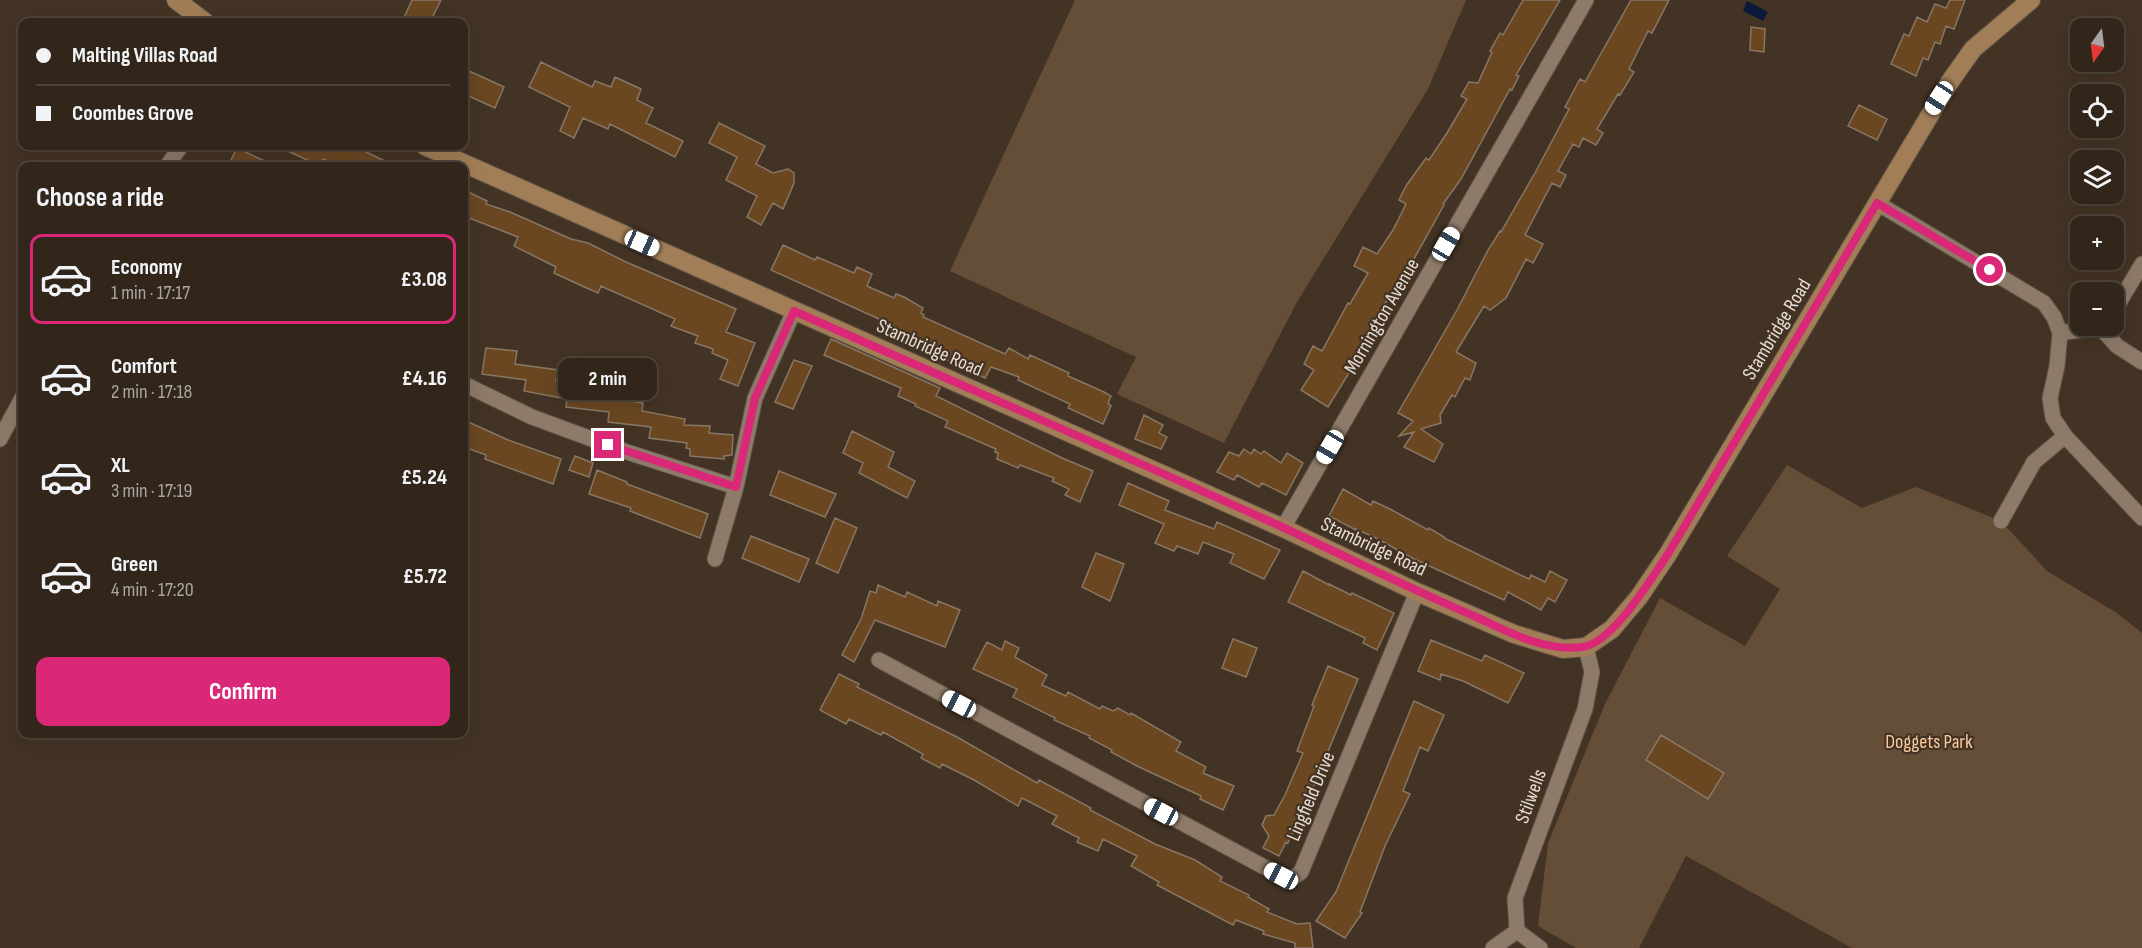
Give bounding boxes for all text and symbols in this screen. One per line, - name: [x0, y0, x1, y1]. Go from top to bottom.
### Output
- north arrow: [2070, 18, 2124, 72]
- map controls: [2070, 18, 2124, 336]
- text: Malting Villas Road: [72, 42, 217, 69]
- car: [1922, 78, 1956, 118]
- button: locate: [2070, 84, 2124, 138]
- text: Coombes Grove: [72, 100, 194, 127]
- button: layers: [2070, 150, 2124, 204]
- text: Choose a ride: [36, 182, 164, 214]
- button: +: [2070, 216, 2124, 270]
- car: [1429, 224, 1463, 264]
- car: [622, 227, 662, 259]
- icon: car: [39, 252, 93, 306]
- text: Economy: [111, 254, 182, 281]
- street label: Mornington Avenue: [1339, 254, 1425, 379]
- route start: [1976, 256, 2003, 283]
- text: £3.08: [400, 266, 447, 293]
- street label: Stambridge Road: [1737, 275, 1816, 384]
- text: 1 min · 17:17: [111, 281, 190, 305]
- button: −: [2070, 282, 2124, 336]
- street label: Stambridge Road: [873, 314, 986, 382]
- icon: car: [39, 351, 93, 405]
- text: Comfort: [111, 353, 177, 380]
- callout: 2 min: [558, 358, 658, 400]
- text: £4.16: [401, 365, 447, 392]
- text: 2 min: [588, 367, 627, 391]
- text: 2 min · 17:18: [111, 380, 192, 404]
- car: [1313, 427, 1347, 467]
- route end: [594, 431, 621, 458]
- icon: car: [39, 450, 93, 504]
- text: XL: [111, 452, 130, 479]
- text: £5.24: [401, 464, 447, 491]
- text: 3 min · 17:19: [111, 479, 192, 503]
- street label: Stambridge Road: [1317, 512, 1430, 582]
- icon: car: [39, 549, 93, 603]
- text: Green: [111, 551, 158, 578]
- text: £5.72: [403, 563, 447, 590]
- text: 4 min · 17:20: [111, 578, 194, 602]
- button: Confirm: [36, 657, 450, 726]
- car: [939, 688, 979, 720]
- park label: Doggets Park: [1885, 730, 1973, 754]
- street label: Lingfield Drive: [1281, 748, 1340, 845]
- street label: Stilwells: [1510, 766, 1552, 827]
- car: [1141, 796, 1181, 828]
- car: [1261, 860, 1301, 892]

